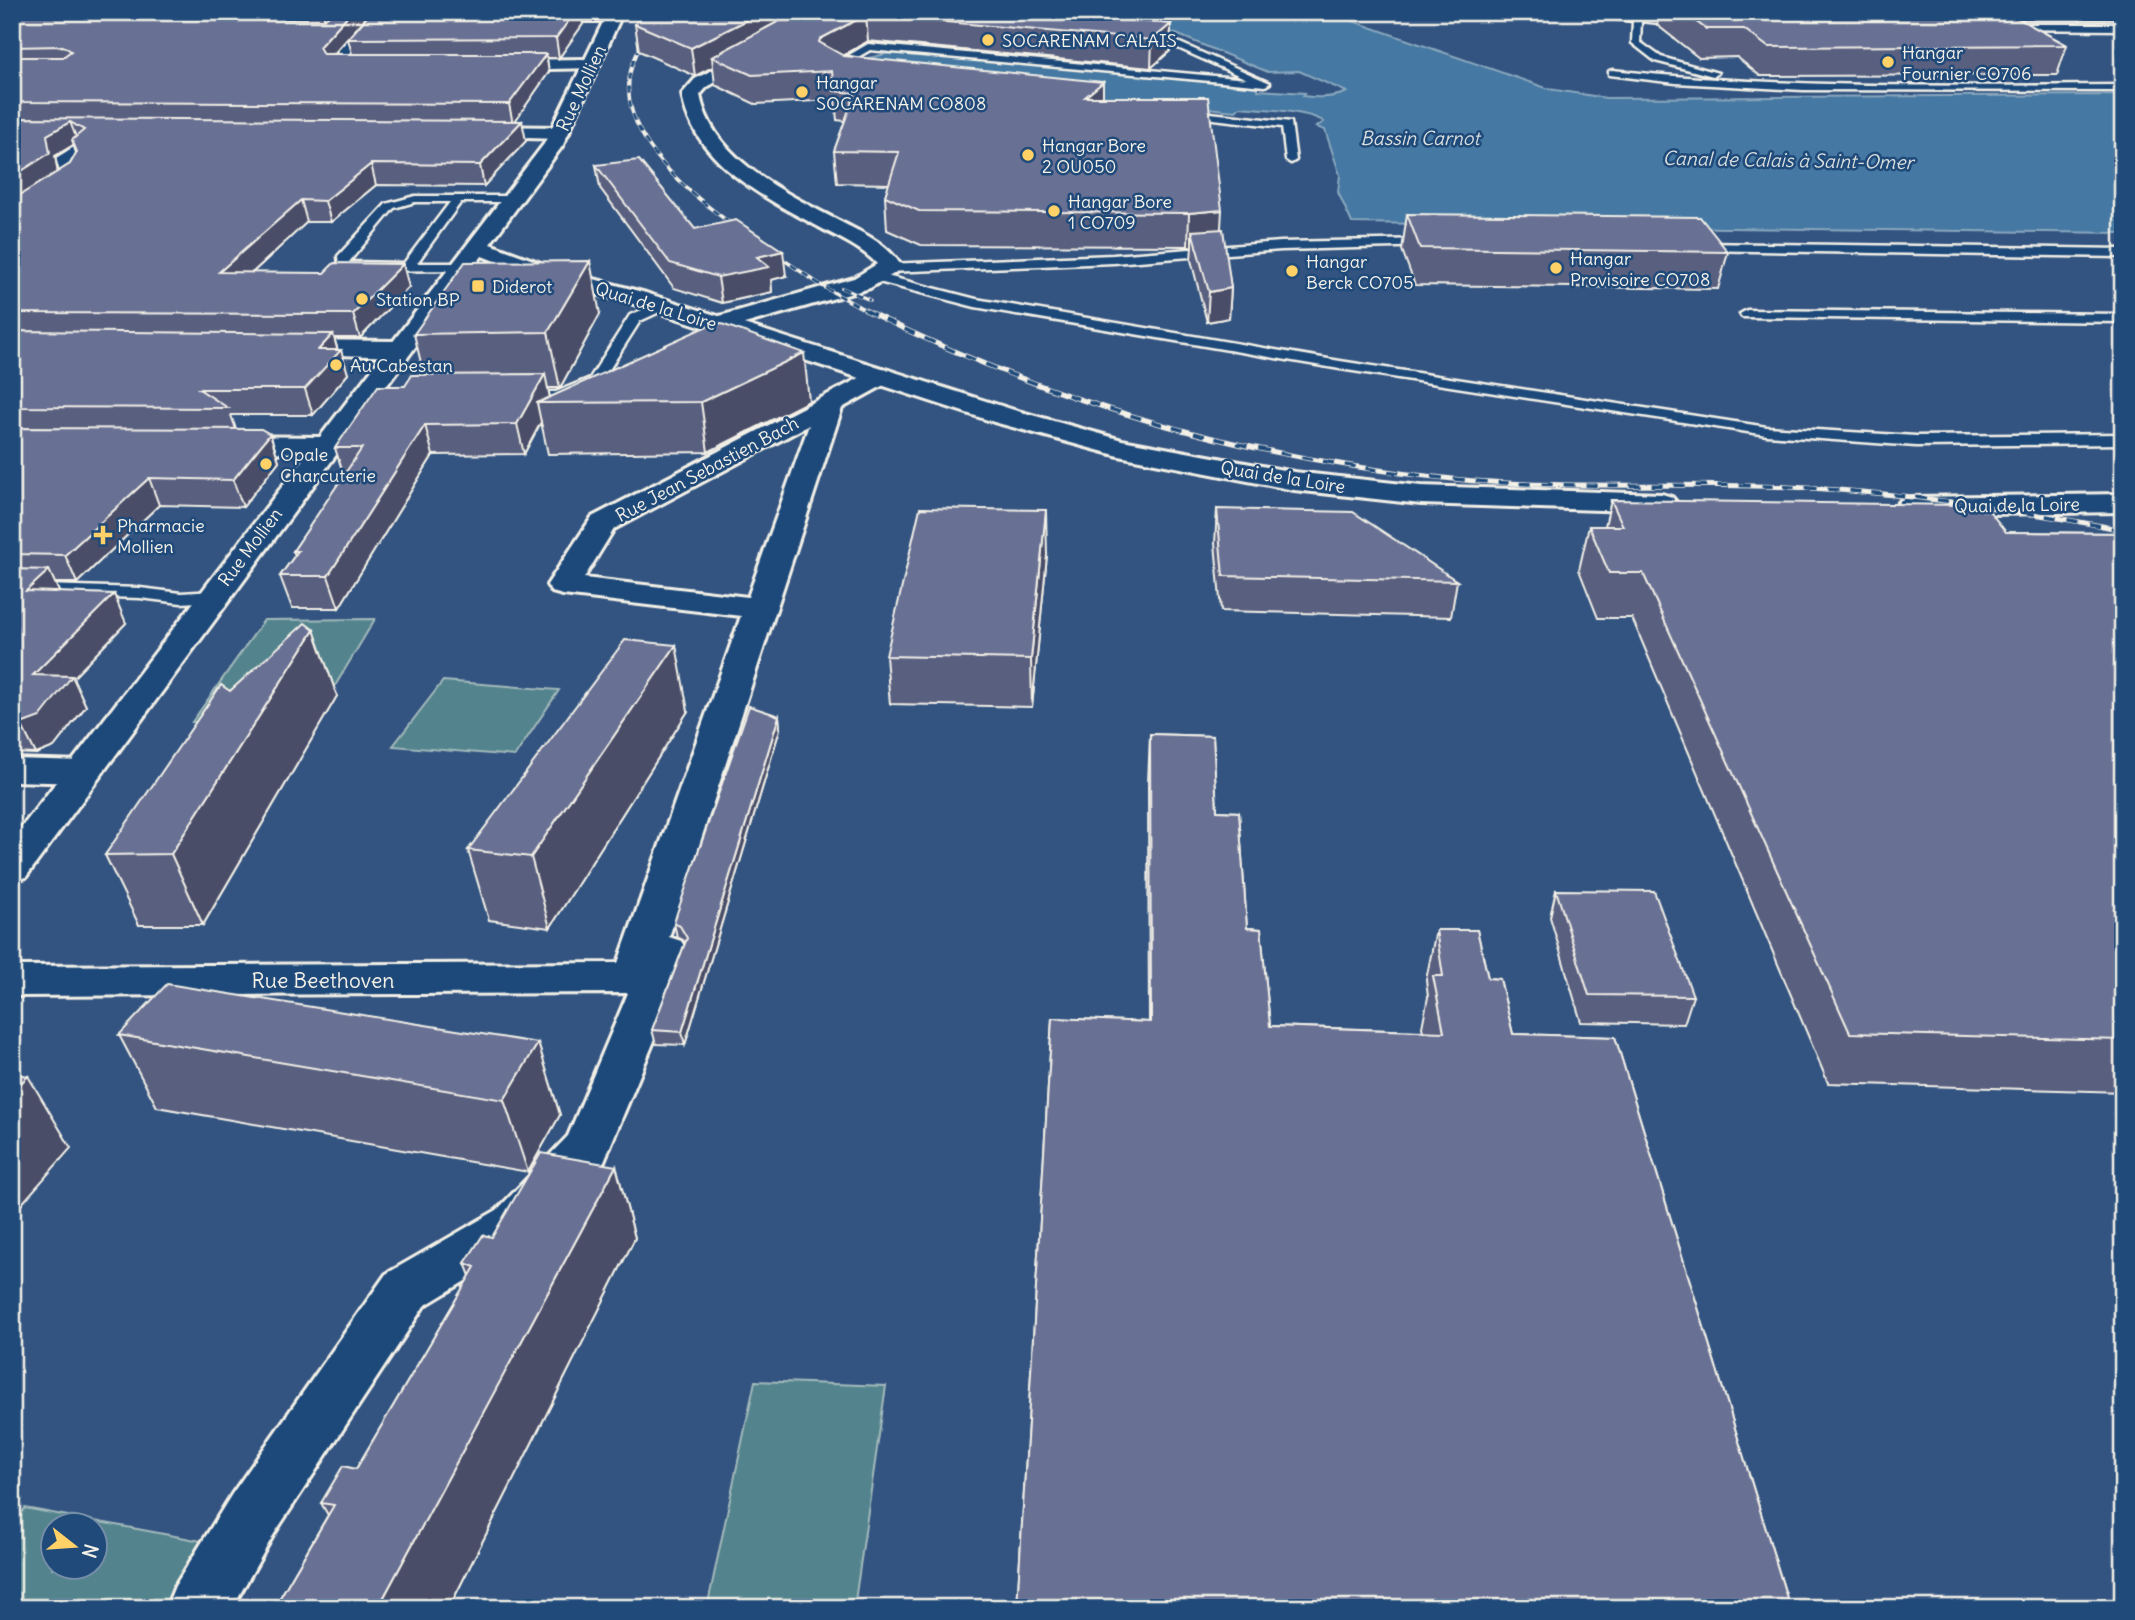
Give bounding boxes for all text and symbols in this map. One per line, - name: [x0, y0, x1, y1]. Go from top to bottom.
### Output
- place label: SOCARENAM CALAIS: [1002, 29, 1177, 52]
- marker: SOCARENAM CALAIS: [980, 32, 996, 48]
- street label: Rue Mollien: [551, 41, 611, 135]
- place label: Hangar Fournier CO706: [1902, 41, 2031, 85]
- marker: Hangar Fournier CO706: [1880, 54, 1896, 70]
- place label: Hangar SOCARENAM CO808: [816, 71, 986, 115]
- marker: Hangar SOCARENAM CO808: [794, 84, 810, 100]
- water label: Bassin Carnot: [1360, 126, 1482, 150]
- place label: Hangar Bore 2 OU050: [1042, 134, 1146, 178]
- water label: Canal de Calais à Saint-Omer: [1662, 146, 1916, 174]
- marker: Hangar Bore 2 OU050: [1020, 147, 1036, 163]
- place label: Hangar Bore 1 CO709: [1068, 190, 1172, 234]
- marker: Hangar Bore 1 CO709: [1046, 203, 1062, 219]
- place label: Hangar Provisoire CO708: [1570, 247, 1710, 291]
- place label: Hangar Berck CO705: [1306, 250, 1414, 294]
- marker: Hangar Provisoire CO708: [1548, 260, 1564, 276]
- marker: Hangar Berck CO705: [1284, 263, 1300, 279]
- place label: Diderot: [492, 275, 552, 298]
- street label: Quai de la Loire: [592, 277, 720, 335]
- marker: Diderot: [470, 278, 486, 294]
- place label: Station BP: [376, 288, 460, 311]
- marker: Station BP: [354, 291, 370, 307]
- place label: Au Cabestan: [350, 354, 453, 377]
- marker: Au Cabestan: [328, 357, 344, 373]
- street label: Rue Jean Sebastien Bach: [612, 411, 802, 527]
- place label: Opale Charcuterie: [280, 443, 376, 487]
- marker: Opale Charcuterie: [258, 456, 274, 472]
- street label: Quai de la Loire: [1219, 456, 1347, 498]
- street label: Quai de la Loire: [1954, 492, 2080, 518]
- street label: Rue Mollien: [213, 503, 287, 591]
- place label: Pharmacie Mollien: [117, 514, 205, 558]
- marker: Pharmacie Mollien: [95, 527, 111, 543]
- street label: Rue Beethoven: [252, 967, 394, 994]
- north arrow: [38, 1512, 108, 1582]
- text: N: [77, 1541, 104, 1561]

